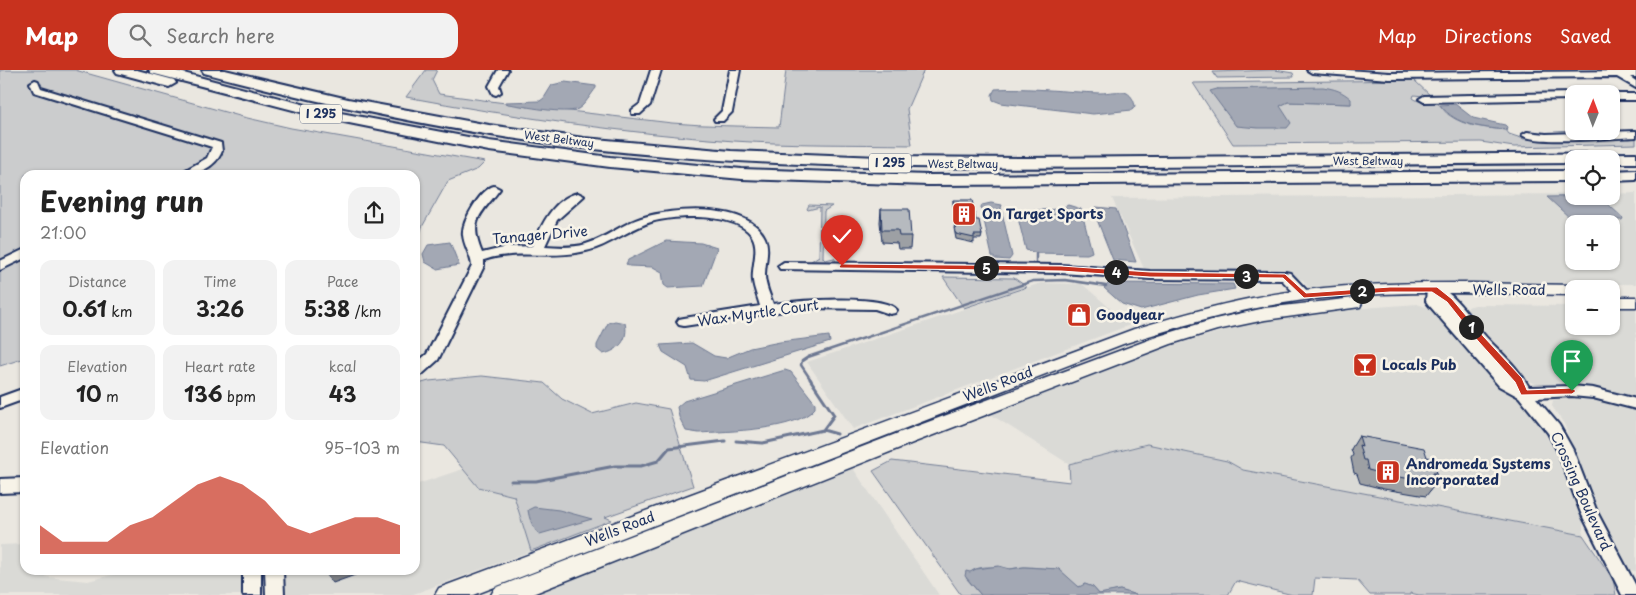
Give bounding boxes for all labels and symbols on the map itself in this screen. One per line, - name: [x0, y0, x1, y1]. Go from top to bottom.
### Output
- north arrow: [1565, 85, 1620, 140]
- road number: I 295: [300, 104, 342, 124]
- street label: West Beltway: [523, 126, 595, 151]
- street label: West Beltway: [1333, 152, 1403, 169]
- road number: I 295: [869, 154, 911, 172]
- street label: West Beltway: [928, 155, 998, 172]
- building icon: On Target Sports: [951, 201, 977, 227]
- place label: On Target Sports: [982, 203, 1104, 224]
- pin: [821, 215, 863, 266]
- street label: Tanager Drive: [491, 220, 588, 249]
- pin: 5: [974, 256, 998, 280]
- pin: 4: [1104, 260, 1128, 284]
- pin: 3: [1234, 264, 1258, 288]
- pin: 2: [1350, 278, 1374, 304]
- street label: Wells Road: [1472, 279, 1546, 300]
- street label: Wax Myrtle Court: [696, 294, 820, 331]
- shop icon: Goodyear: [1066, 302, 1092, 328]
- place label: Goodyear: [1096, 304, 1165, 325]
- pin: 1: [1458, 314, 1484, 340]
- pin: [1551, 340, 1593, 391]
- bar icon: Locals Pub: [1352, 352, 1378, 378]
- place label: Locals Pub: [1382, 354, 1457, 375]
- street label: Wells Road: [960, 361, 1036, 406]
- street label: Crossing Boulevard: [1546, 428, 1617, 554]
- place label: Andromeda Systems Incorporated: [1406, 453, 1551, 490]
- building icon: Andromeda Systems Incorporated: [1375, 459, 1401, 485]
- street label: Wells Road: [582, 506, 658, 551]

